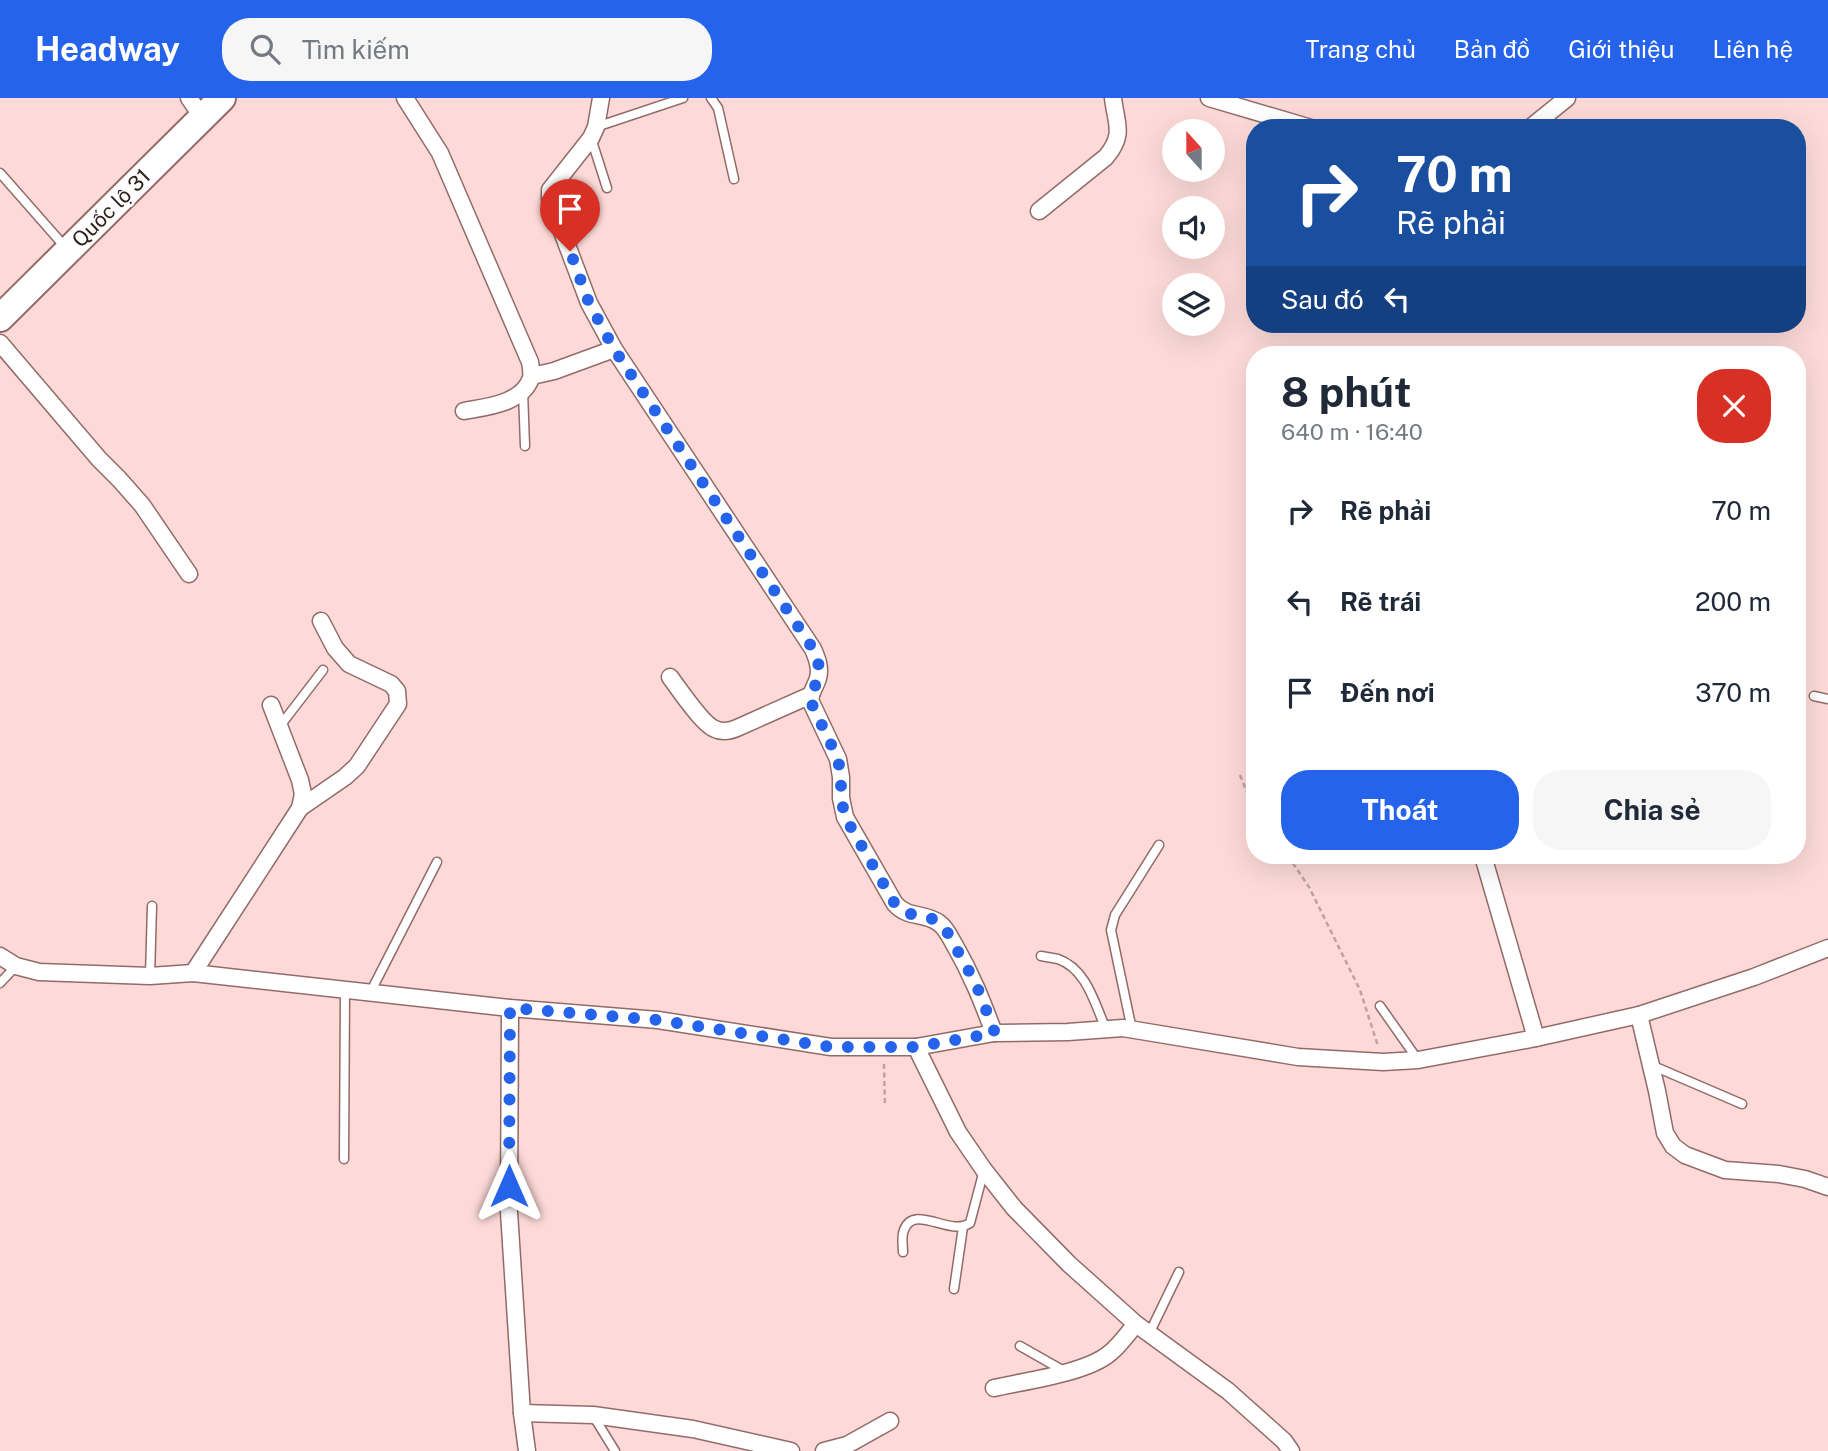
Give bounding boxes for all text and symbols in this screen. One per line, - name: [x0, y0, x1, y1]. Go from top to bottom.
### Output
- search box: [222, 18, 712, 81]
- text: Headway: [35, 30, 180, 68]
- icon: search: [246, 30, 284, 68]
- text: Tìm kiếm: [302, 34, 410, 65]
- text: Trang chủ: [1305, 35, 1416, 63]
- text: Bản đồ: [1454, 35, 1530, 63]
- text: Giới thiệu: [1568, 35, 1674, 63]
- text: Liên hệ: [1712, 35, 1793, 63]
- north arrow: [1162, 119, 1225, 182]
- map controls: [1162, 119, 1225, 336]
- text: 70 m: [1396, 145, 1513, 203]
- icon: right: [1281, 147, 1372, 238]
- street label: Quốc lộ 31: [67, 164, 155, 252]
- pin: [540, 179, 600, 251]
- icon: arrive: [551, 190, 589, 228]
- button: sound: [1162, 196, 1225, 259]
- text: Rẽ phải: [1396, 204, 1506, 241]
- button: layers: [1162, 273, 1225, 336]
- icon: left: [1378, 280, 1416, 318]
- text: Sau đó: [1281, 284, 1364, 315]
- text: 8 phút: [1281, 367, 1412, 416]
- button: close: [1697, 369, 1771, 443]
- text: 640 m · 16:40: [1281, 418, 1423, 445]
- icon: right: [1281, 492, 1319, 530]
- text: Rẽ phải: [1340, 495, 1431, 526]
- text: 70 m: [1711, 495, 1771, 526]
- icon: left: [1281, 583, 1319, 621]
- text: Rẽ trái: [1340, 586, 1421, 617]
- text: 200 m: [1695, 586, 1771, 617]
- icon: arrive: [1281, 674, 1319, 712]
- text: Đến nơi: [1340, 677, 1435, 708]
- text: 370 m: [1695, 677, 1771, 708]
- button: Thoát: [1281, 770, 1519, 850]
- button: Chia sẻ: [1533, 770, 1771, 850]
- position arrow: [472, 1149, 546, 1223]

